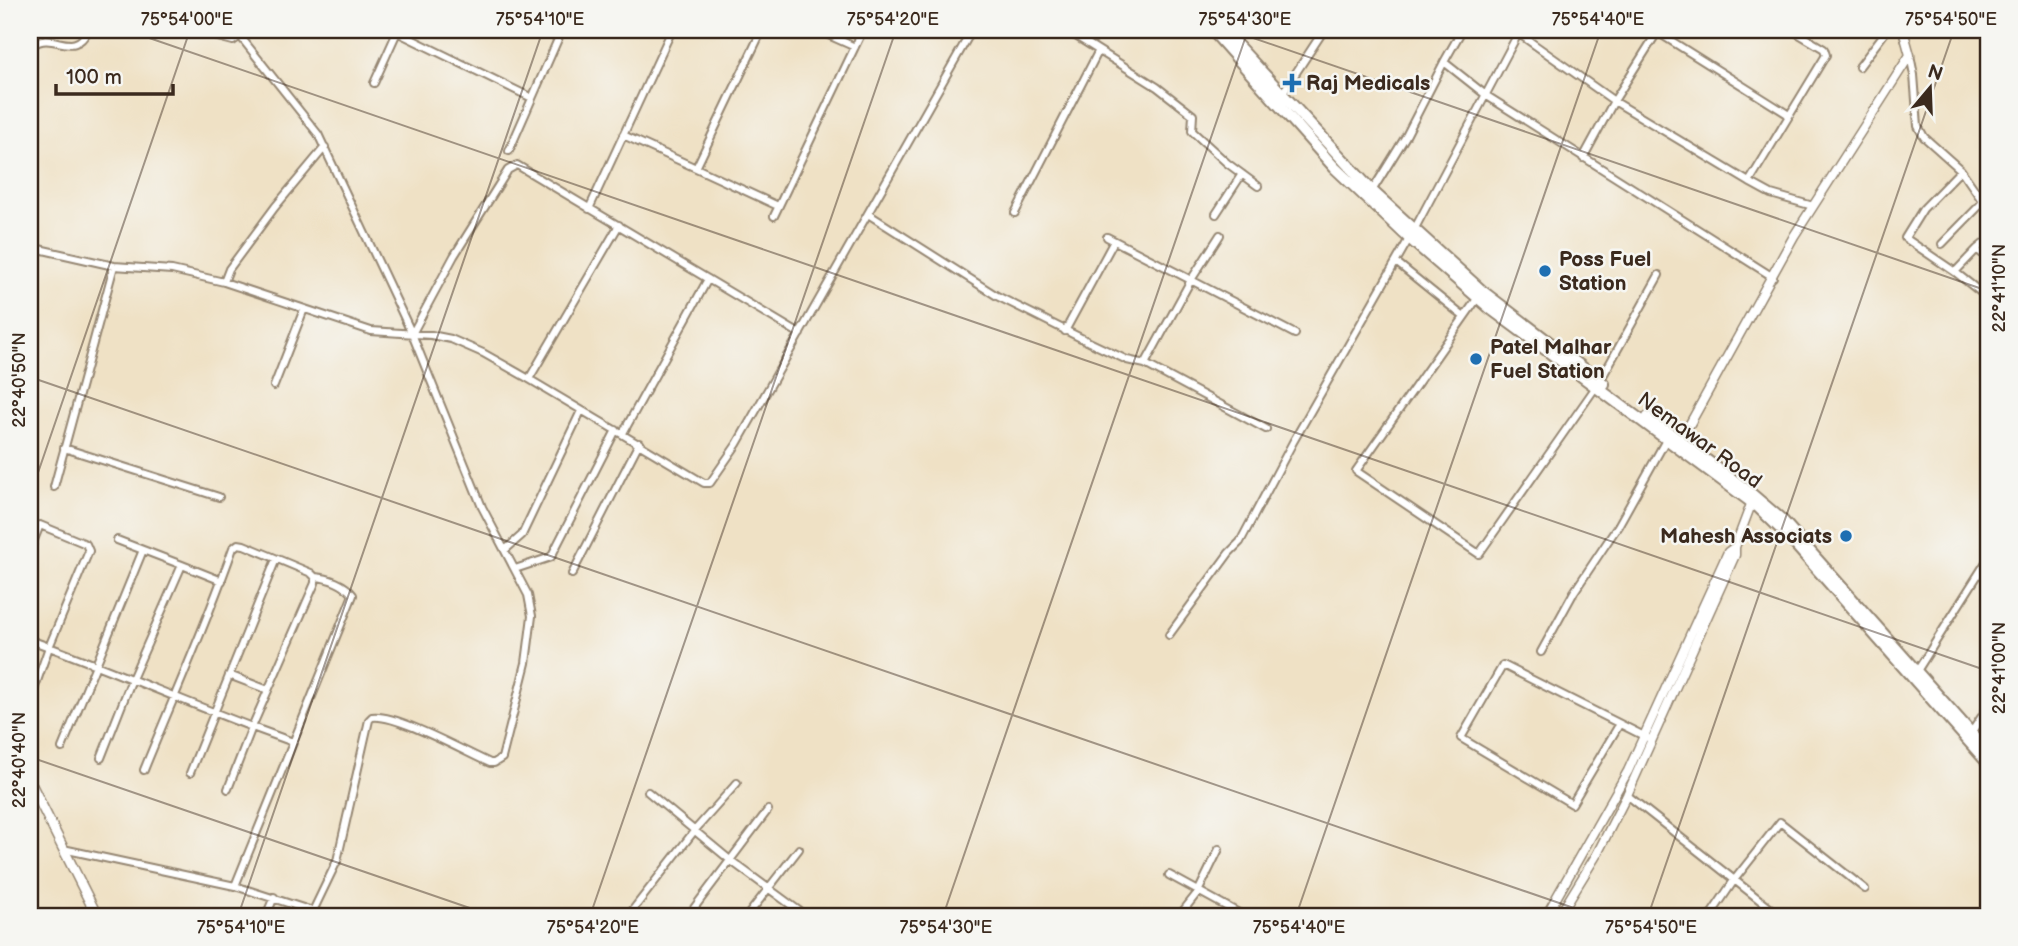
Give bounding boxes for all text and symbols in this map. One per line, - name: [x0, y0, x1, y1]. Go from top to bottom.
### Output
- text: 75°54'00"E: [141, 9, 233, 30]
- text: 75°54'10"E: [496, 9, 584, 30]
- text: 75°54'20"E: [847, 9, 939, 30]
- text: 75°54'30"E: [1199, 9, 1292, 30]
- text: 75°54'40"E: [1552, 9, 1644, 30]
- text: 75°54'50"E: [1905, 9, 1997, 30]
- scale bar: [56, 52, 173, 96]
- north arrow: [1896, 52, 1966, 122]
- text: N: [1925, 60, 1946, 87]
- text: 100 m: [66, 65, 122, 90]
- place label: Raj Medicals: [1306, 71, 1430, 96]
- marker: Raj Medicals: [1284, 75, 1300, 91]
- text: 22°41'10"N: [1989, 244, 2010, 332]
- place label: Poss Fuel Station: [1559, 247, 1651, 296]
- marker: Poss Fuel Station: [1537, 263, 1553, 279]
- text: 22°40'50"N: [9, 332, 30, 428]
- place label: Patel Malhar Fuel Station: [1490, 335, 1612, 384]
- marker: Patel Malhar Fuel Station: [1468, 351, 1484, 367]
- street label: Nemawar Road: [1633, 387, 1767, 494]
- place label: Mahesh Associats: [1660, 524, 1832, 549]
- marker: Mahesh Associats: [1838, 528, 1854, 544]
- text: 22°41'00"N: [1989, 622, 2010, 714]
- text: 22°40'40"N: [9, 712, 30, 808]
- text: 75°54'10"E: [197, 917, 285, 938]
- text: 75°54'20"E: [547, 917, 639, 938]
- text: 75°54'30"E: [900, 917, 993, 938]
- text: 75°54'40"E: [1253, 917, 1345, 938]
- text: 75°54'50"E: [1605, 917, 1697, 938]

